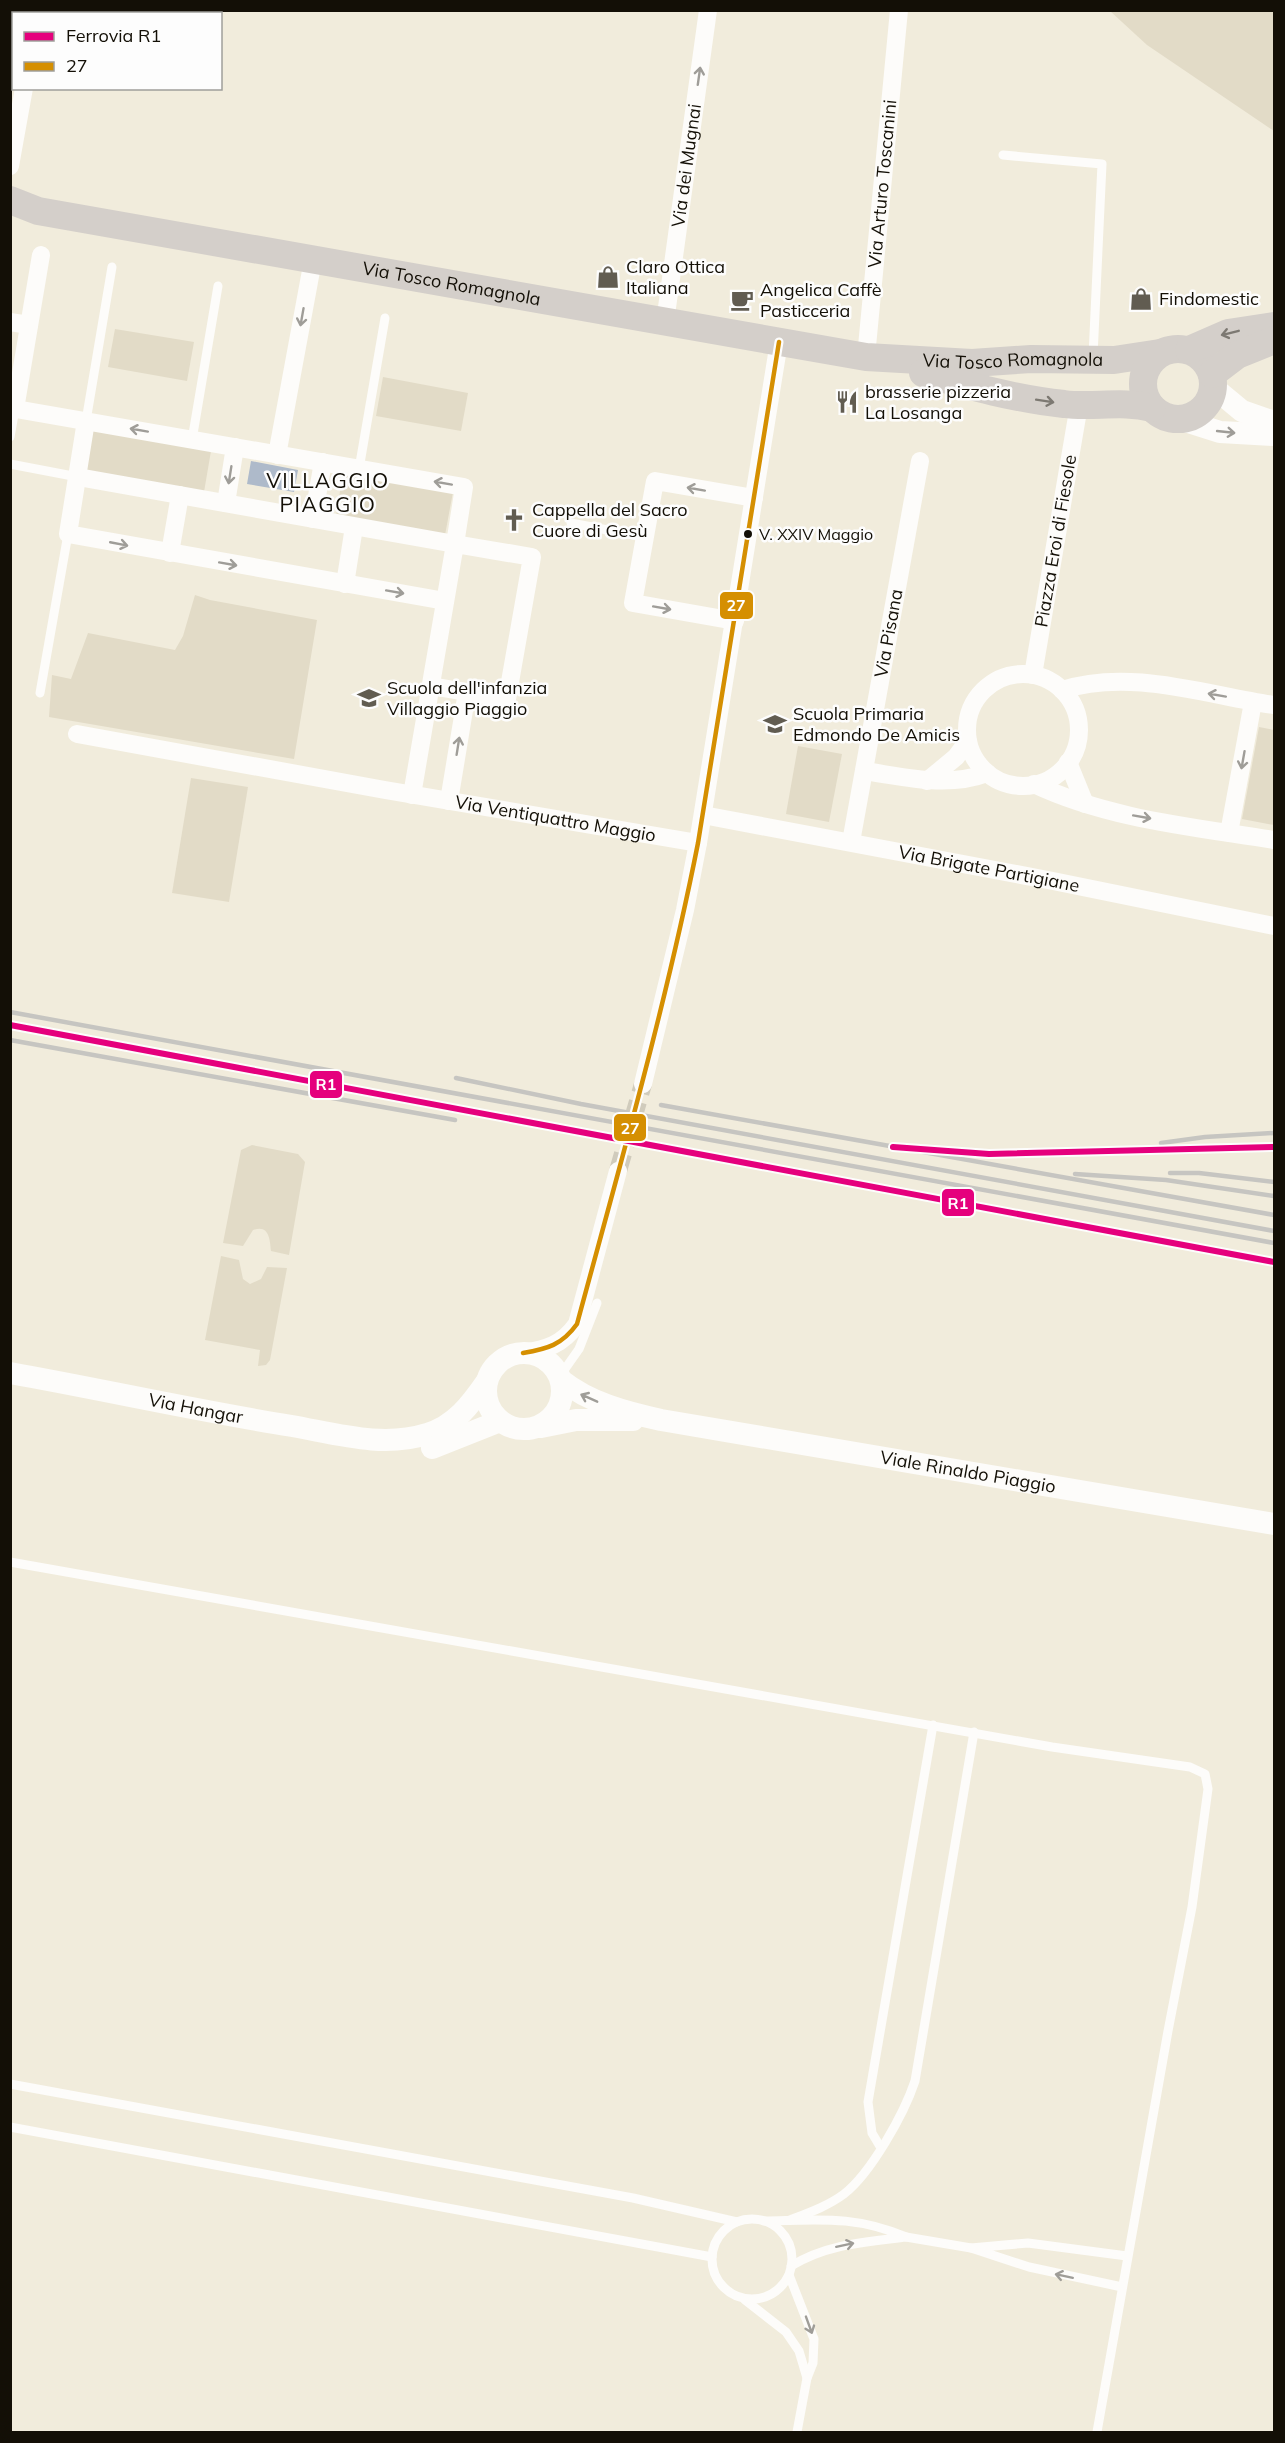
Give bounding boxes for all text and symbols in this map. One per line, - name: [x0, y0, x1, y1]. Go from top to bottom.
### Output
- legend: [12, 12, 222, 90]
- text: Ferrovia R1: [66, 24, 161, 47]
- text: 27: [66, 54, 88, 77]
- one-way arrow: [694, 67, 705, 87]
- street label: Via Arturo Toscanini: [863, 99, 901, 269]
- street label: Via dei Mugnai: [666, 102, 706, 229]
- place label: Claro Ottica Italiana: [626, 255, 725, 299]
- street label: Via Tosco Romagnola: [361, 256, 543, 310]
- shop icon: Claro Ottica Italiana: [595, 264, 621, 290]
- place label: Angelica Caffè Pasticceria: [760, 278, 882, 322]
- shop icon: Findomestic: [1128, 286, 1154, 312]
- cafe icon: Angelica Caffè Pasticceria: [729, 287, 755, 313]
- place label: Findomestic: [1159, 287, 1259, 310]
- one-way arrow: [296, 307, 307, 327]
- one-way arrow: [1221, 328, 1240, 340]
- street label: Via Tosco Romagnola: [922, 347, 1103, 374]
- place label: brasserie pizzeria La Losanga: [865, 380, 1011, 424]
- restaurant icon: brasserie pizzeria La Losanga: [834, 389, 860, 415]
- one-way arrow: [1034, 396, 1054, 407]
- one-way arrow: [130, 425, 149, 436]
- one-way arrow: [1215, 427, 1235, 438]
- street label: Piazza Eroi di Fiesole: [1029, 453, 1081, 629]
- one-way arrow: [224, 465, 235, 485]
- district label: VILLAGGIO PIAGGIO: [266, 467, 390, 517]
- one-way arrow: [433, 478, 453, 489]
- one-way arrow: [687, 483, 707, 494]
- place label: Cappella del Sacro Cuore di Gesù: [532, 498, 687, 542]
- church icon: Cappella del Sacro Cuore di Gesù: [501, 507, 527, 533]
- place label: V. XXIV Maggio: [759, 524, 873, 544]
- marker: V. XXIV Maggio: [742, 528, 754, 540]
- one-way arrow: [109, 538, 129, 549]
- one-way arrow: [218, 558, 237, 569]
- one-way arrow: [385, 587, 404, 598]
- street label: Via Pisana: [869, 587, 908, 679]
- line badge: 27: [719, 591, 754, 620]
- text: 27: [726, 595, 746, 615]
- one-way arrow: [652, 603, 672, 614]
- place label: Scuola dell'infanzia Villaggio Piaggio: [387, 676, 547, 720]
- school or university icon: Scuola dell'infanzia Villaggio Piaggio: [356, 685, 382, 711]
- one-way arrow: [1208, 689, 1227, 700]
- place label: Scuola Primaria Edmondo De Amicis: [793, 702, 960, 746]
- school or university icon: Scuola Primaria Edmondo De Amicis: [762, 711, 788, 737]
- one-way arrow: [452, 737, 463, 757]
- one-way arrow: [1237, 749, 1248, 769]
- street label: Via Ventiquattro Maggio: [453, 790, 658, 847]
- one-way arrow: [1132, 811, 1151, 822]
- street label: Via Brigate Partigiane: [897, 840, 1082, 897]
- line badge: R1: [309, 1070, 343, 1099]
- text: R1: [316, 1074, 336, 1094]
- line badge: 27: [613, 1113, 647, 1142]
- text: 27: [620, 1118, 640, 1138]
- line badge: R1: [941, 1188, 975, 1217]
- text: R1: [948, 1193, 968, 1213]
- street label: Via Hangar: [146, 1388, 245, 1429]
- one-way arrow: [581, 1391, 599, 1403]
- street label: Viale Rinaldo Piaggio: [878, 1445, 1058, 1498]
- one-way arrow: [835, 2239, 855, 2250]
- one-way arrow: [1055, 2270, 1075, 2281]
- one-way arrow: [805, 2316, 816, 2334]

